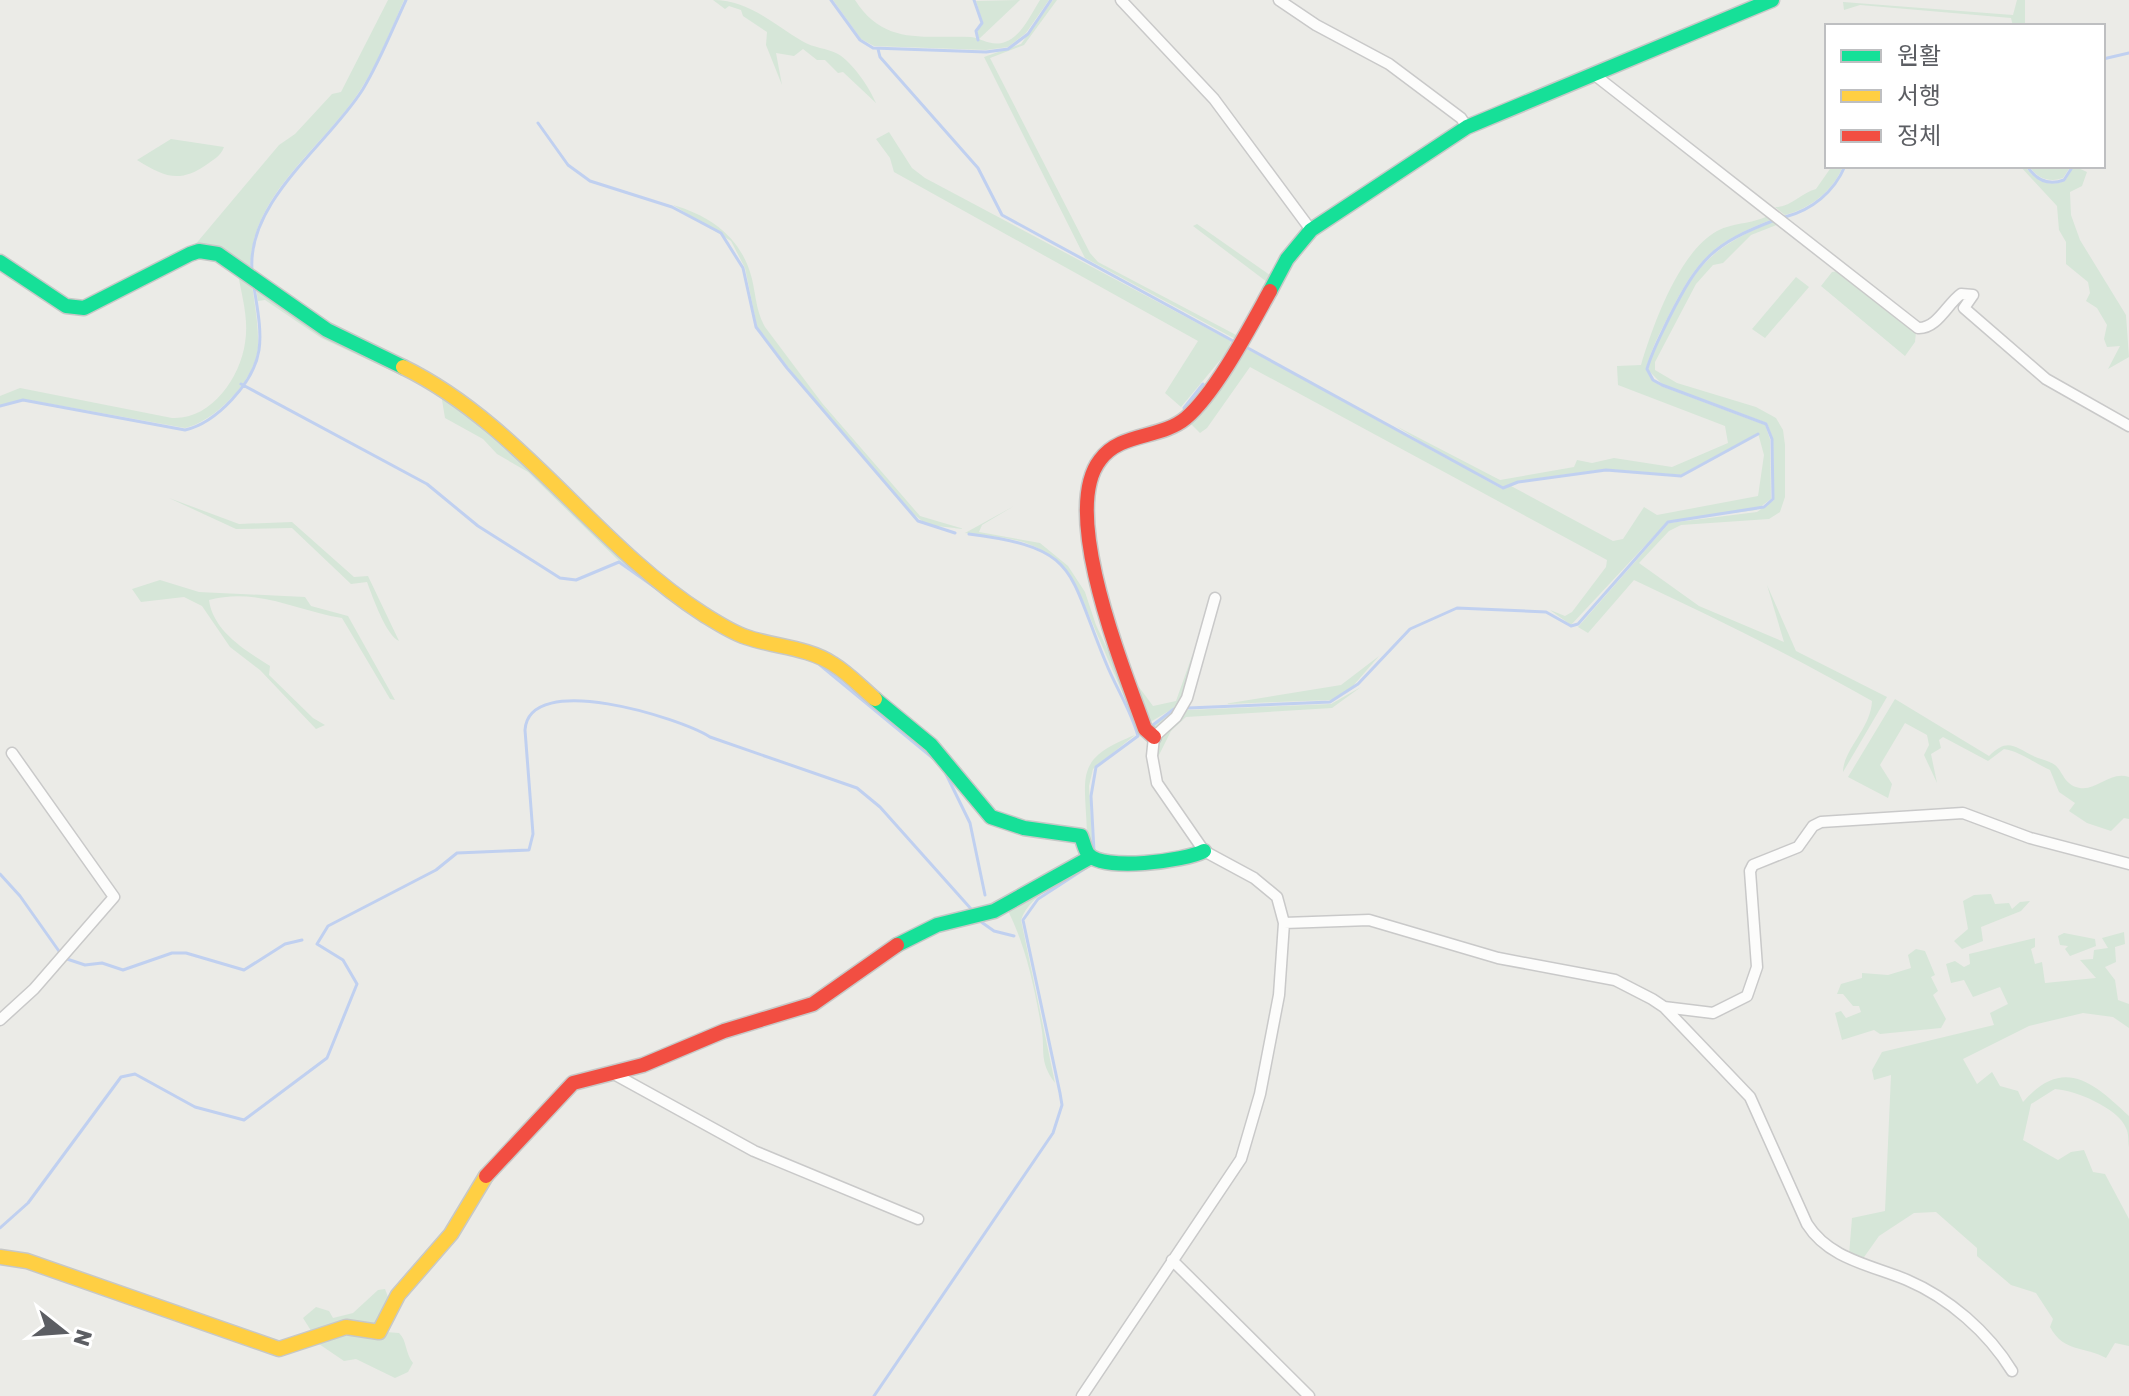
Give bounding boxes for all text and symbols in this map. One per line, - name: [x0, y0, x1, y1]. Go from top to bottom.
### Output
- legend: [1825, 24, 2105, 168]
- text: 원활: [1897, 42, 1941, 70]
- text: 서행: [1897, 82, 1941, 110]
- text: 정체: [1897, 122, 1941, 150]
- north arrow: [24, 1292, 104, 1372]
- text: N: [67, 1326, 98, 1349]

